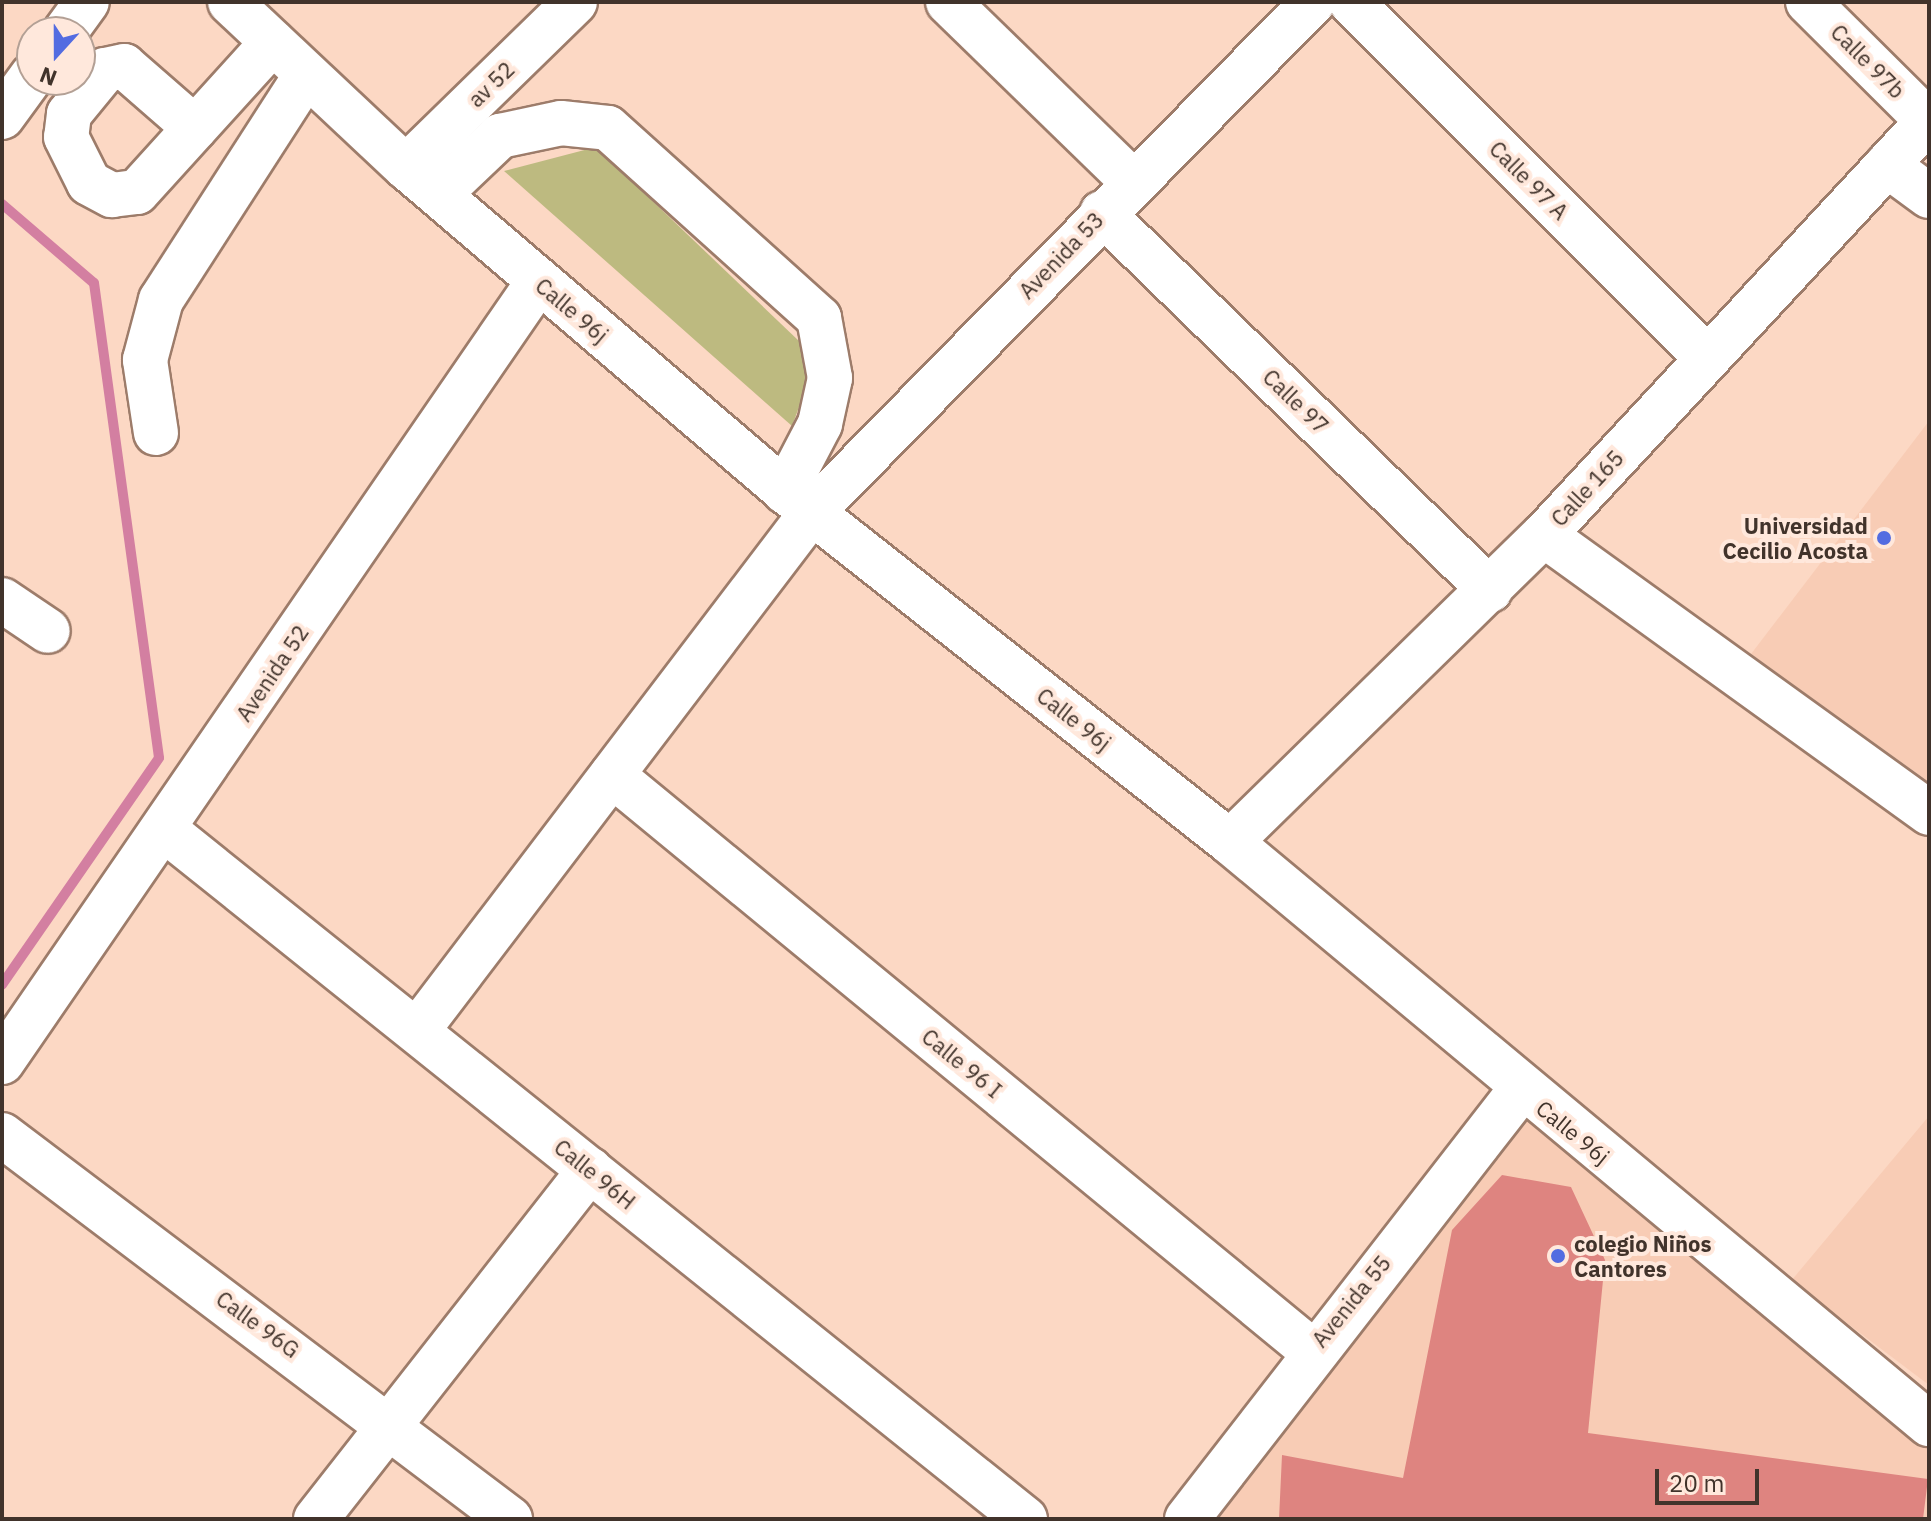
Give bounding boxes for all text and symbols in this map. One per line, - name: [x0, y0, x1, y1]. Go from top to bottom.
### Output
- north arrow: [16, 16, 96, 96]
- street label: Calle 97b: [1826, 19, 1910, 103]
- street label: av 52: [462, 56, 520, 112]
- text: N: [35, 61, 61, 93]
- street label: Calle 97 A: [1484, 135, 1574, 225]
- street label: Avenida 53: [1013, 206, 1109, 304]
- street label: Calle 96j: [530, 272, 614, 348]
- street label: Calle 97: [1258, 363, 1334, 439]
- street label: Calle 165: [1545, 445, 1629, 531]
- place label: Universidad Cecilio Acosta: [1722, 512, 1868, 564]
- marker: Universidad Cecilio Acosta: [1875, 529, 1893, 547]
- street label: Avenida 52: [230, 620, 314, 726]
- street label: Calle 96j: [1032, 682, 1116, 756]
- street label: Calle 96 I: [917, 1023, 1007, 1103]
- street label: Calle 96j: [1531, 1095, 1615, 1169]
- street label: Calle 96H: [549, 1133, 641, 1215]
- place label: colegio Niños Cantores: [1574, 1230, 1712, 1282]
- marker: colegio Niños Cantores: [1549, 1247, 1567, 1265]
- street label: Avenida 55: [1306, 1250, 1396, 1352]
- street label: Calle 96G: [211, 1285, 305, 1363]
- scale bar: [1659, 1453, 1763, 1503]
- text: 20 m: [1669, 1467, 1724, 1499]

